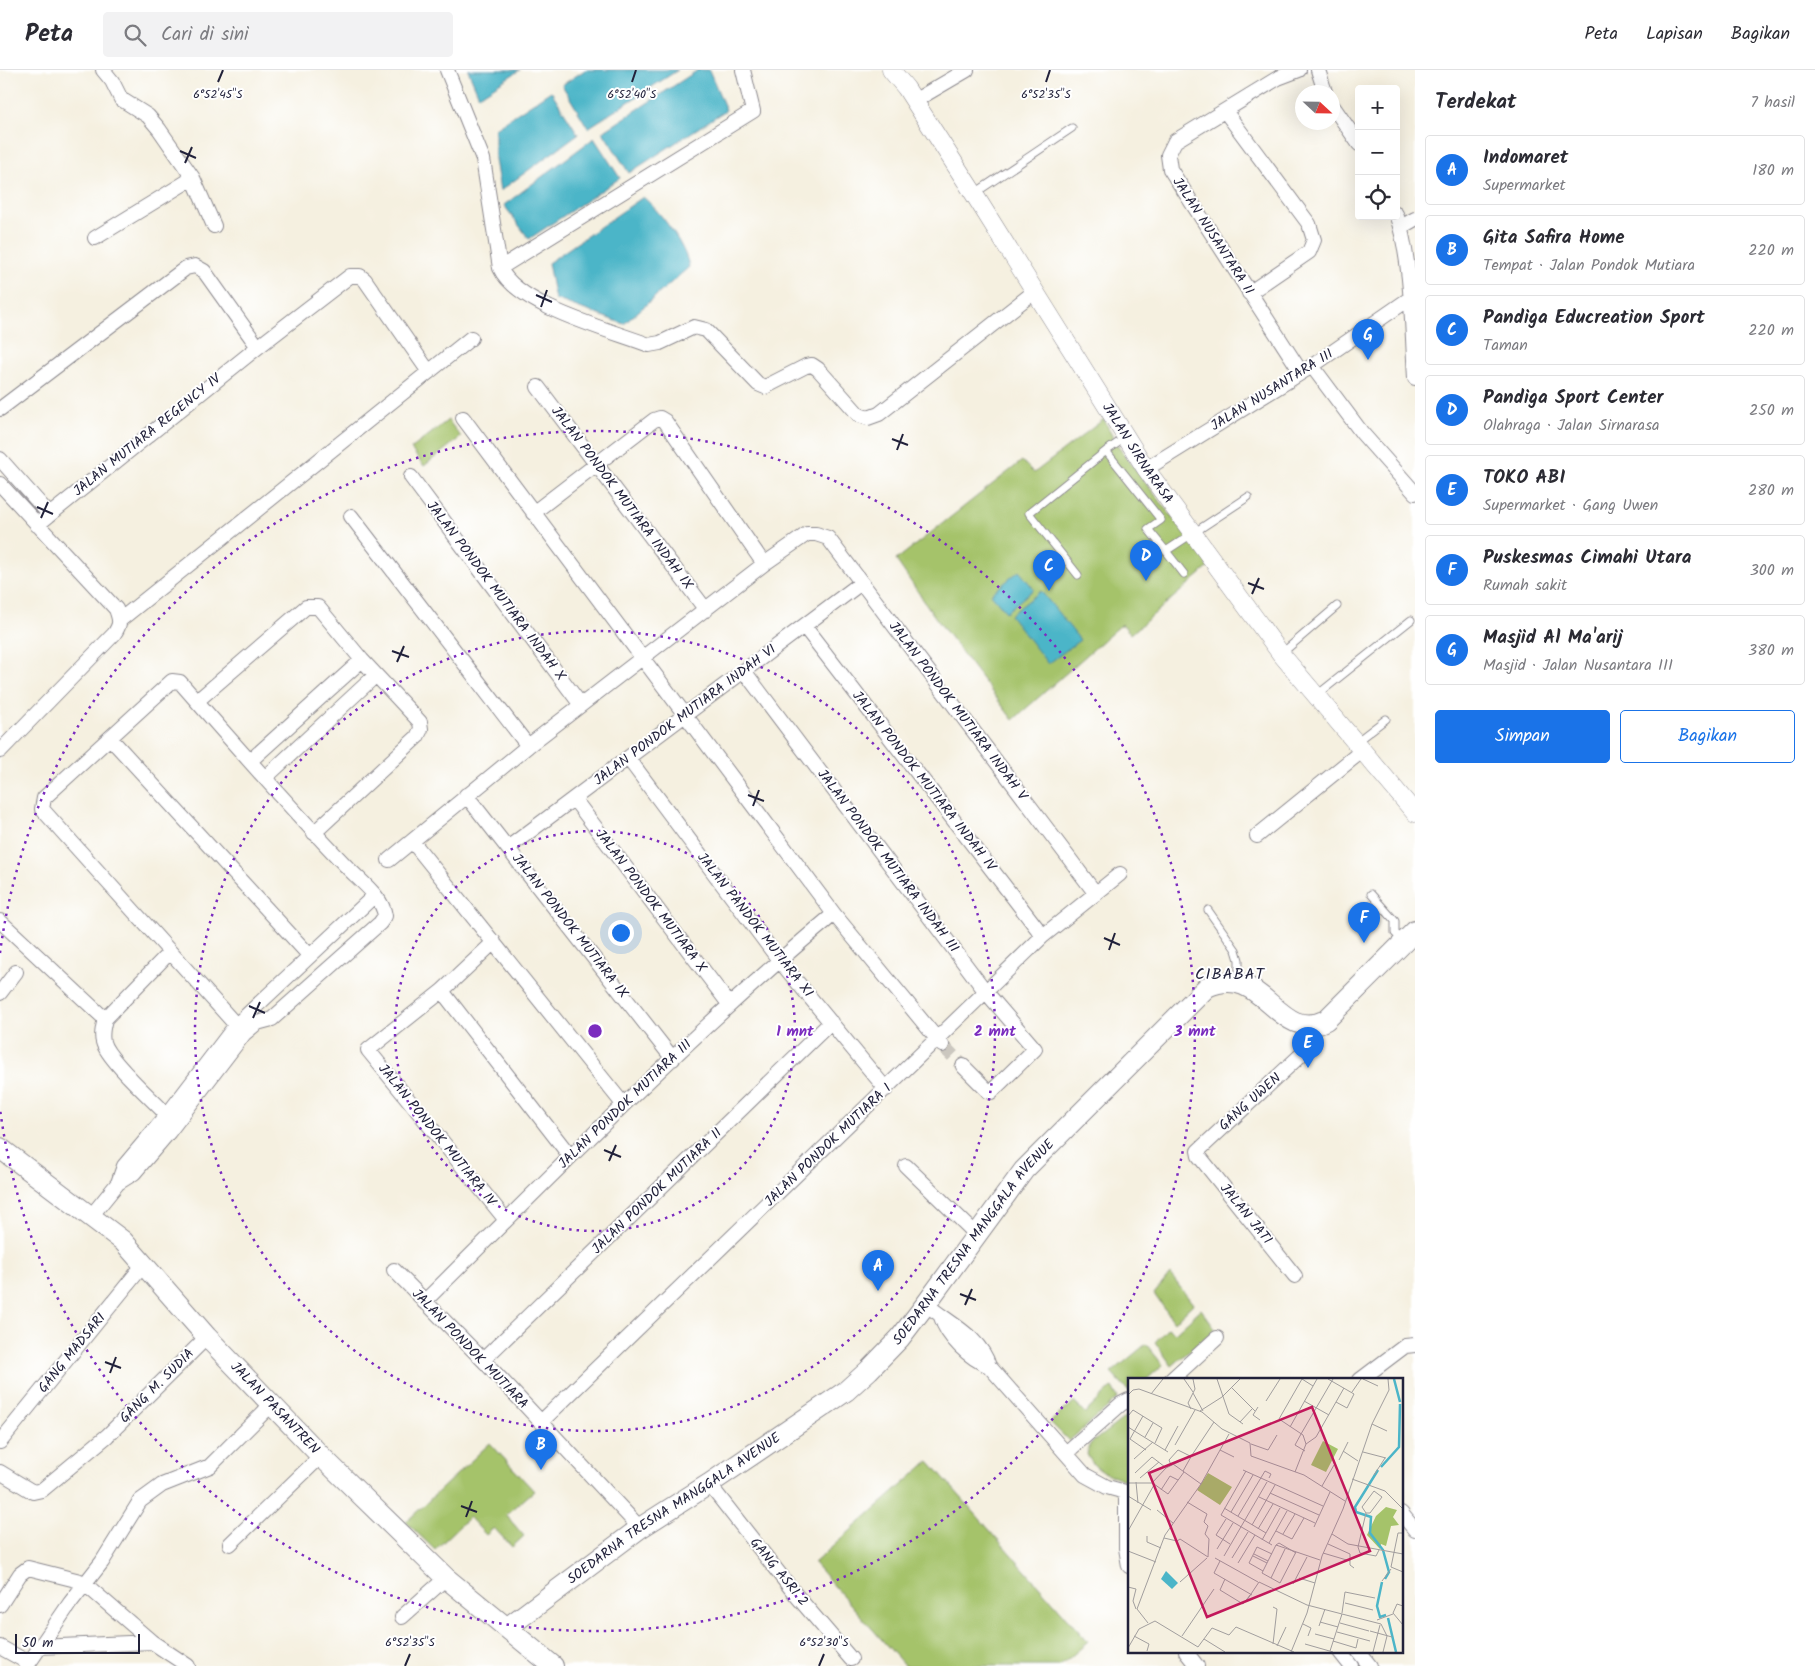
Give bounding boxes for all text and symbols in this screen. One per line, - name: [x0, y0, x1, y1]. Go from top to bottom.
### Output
- search box: [103, 12, 453, 57]
- text: Peta: [25, 15, 73, 54]
- text: Cari di sini: [161, 20, 249, 50]
- text: Peta: [1585, 20, 1618, 49]
- text: Lapisan: [1646, 20, 1703, 49]
- text: Bagikan: [1731, 20, 1790, 49]
- icon: search: [121, 21, 149, 49]
- text: 6°52'45"S: [193, 85, 243, 104]
- text: 6°52'40"S: [608, 85, 657, 104]
- text: 6°52'35"S: [1021, 85, 1071, 104]
- north arrow: [1295, 85, 1340, 130]
- map controls: [1355, 85, 1400, 220]
- button: +: [1355, 85, 1400, 130]
- text: Terdekat: [1435, 86, 1516, 119]
- text: 7 hasil: [1751, 90, 1795, 115]
- button: −: [1355, 130, 1400, 175]
- text: Indomaret: [1483, 143, 1568, 173]
- text: A: [1447, 158, 1457, 183]
- text: 180 m: [1752, 158, 1794, 183]
- street label: JALAN NUSANTARA II: [1167, 173, 1259, 299]
- text: Supermarket: [1483, 173, 1566, 198]
- button: locate: [1355, 175, 1400, 220]
- text: Gita Safira Home: [1483, 223, 1625, 253]
- text: B: [1447, 238, 1457, 263]
- text: 220 m: [1748, 238, 1794, 263]
- text: Tempat · Jalan Pondok Mutiara: [1483, 253, 1695, 278]
- text: Pandiga Educreation Sport: [1483, 303, 1705, 333]
- text: C: [1447, 318, 1457, 343]
- text: 220 m: [1748, 318, 1794, 343]
- pin: G: [1352, 319, 1384, 360]
- text: Taman: [1483, 333, 1528, 358]
- street label: JALAN NUSANTARA III: [1206, 343, 1338, 437]
- street label: JALAN MUTIARA REGENCY IV: [68, 367, 227, 502]
- text: Pandiga Sport Center: [1483, 383, 1663, 413]
- text: D: [1447, 398, 1457, 423]
- text: 250 m: [1749, 398, 1794, 423]
- street label: JALAN SIRNARASA: [1096, 399, 1179, 508]
- street label: JALAN PONDOK MUTIARA INDAH IX: [546, 402, 699, 595]
- text: Olahraga · Jalan Sirnarasa: [1483, 413, 1659, 438]
- text: TOKO ABI: [1483, 463, 1565, 493]
- text: E: [1448, 478, 1456, 503]
- text: 280 m: [1748, 478, 1794, 503]
- text: Supermarket · Gang Uwen: [1483, 493, 1658, 518]
- street label: JALAN PONDOK MUTIARA INDAH X: [421, 496, 571, 686]
- pin: D: [1130, 540, 1162, 581]
- text: Puskesmas Cimahi Utara: [1483, 543, 1692, 573]
- pin: C: [1033, 550, 1065, 591]
- text: F: [1448, 558, 1456, 583]
- text: 300 m: [1750, 558, 1794, 583]
- text: Rumah sakit: [1483, 573, 1567, 598]
- street label: JALAN PONDOK MUTIARA INDAH V: [883, 617, 1034, 806]
- text: Masjid Al Ma'arij: [1483, 623, 1622, 653]
- text: G: [1447, 638, 1457, 663]
- text: 380 m: [1748, 638, 1794, 663]
- street label: JALAN PONDOK MUTIARA INDAH VI: [589, 639, 781, 791]
- text: Masjid · Jalan Nusantara III: [1483, 653, 1673, 678]
- street label: JALAN PONDOK MUTIARA INDAH IV: [846, 686, 1002, 877]
- button: Simpan: [1435, 710, 1610, 763]
- button: Bagikan: [1620, 710, 1795, 763]
- street label: JALAN PONDOK MUTIARA INDAH III: [812, 765, 964, 957]
- street label: JALAN PONDOK MUTIARA X: [590, 825, 712, 977]
- street label: JALAN PANDOK MUTIARA XI: [691, 848, 819, 1002]
- street label: JALAN PONDOK MUTIARA IX: [506, 849, 634, 1003]
- pin: F: [1348, 902, 1380, 943]
- your location: [608, 920, 634, 946]
- district label: CIBABAT: [1195, 962, 1265, 987]
- text: 1 mnt: [776, 1020, 814, 1044]
- text: 2 mnt: [974, 1020, 1016, 1044]
- text: 3 mnt: [1173, 1020, 1216, 1044]
- centre of rings: [586, 1022, 604, 1040]
- pin: E: [1292, 1027, 1324, 1068]
- street label: JALAN PONDOK MUTIARA III: [553, 1034, 697, 1174]
- street label: JALAN PONDOK MUTIARA IV: [373, 1059, 502, 1212]
- street label: GANG UWEN: [1214, 1067, 1287, 1136]
- street label: JALAN PONDOK MUTIARA I: [759, 1078, 897, 1212]
- street label: JALAN PONDOK MUTIARA II: [587, 1123, 727, 1259]
- street label: SOEDARNA TRESNA MANGGALA AVENUE: [887, 1134, 1060, 1351]
- street label: JALAN JATI: [1214, 1179, 1278, 1249]
- pin: A: [862, 1250, 894, 1291]
- street label: JALAN PONDOK MUTIARA: [407, 1284, 533, 1414]
- street label: GANG MADSARI: [33, 1308, 111, 1398]
- street label: GANG M. SUDIA: [114, 1343, 200, 1429]
- street label: JALAN PASANTREN: [225, 1357, 325, 1460]
- inset map: [1128, 1378, 1402, 1654]
- street label: SOEDARNA TRESNA MANGGALA AVENUE: [562, 1427, 786, 1590]
- pin: B: [525, 1429, 557, 1470]
- street label: GANG ASRI 2: [744, 1533, 814, 1611]
- scale bar: [15, 1631, 140, 1654]
- text: 50 m: [22, 1632, 53, 1654]
- text: 6°52'35"S: [385, 1633, 435, 1652]
- text: 6°52'30"S: [799, 1633, 849, 1652]

